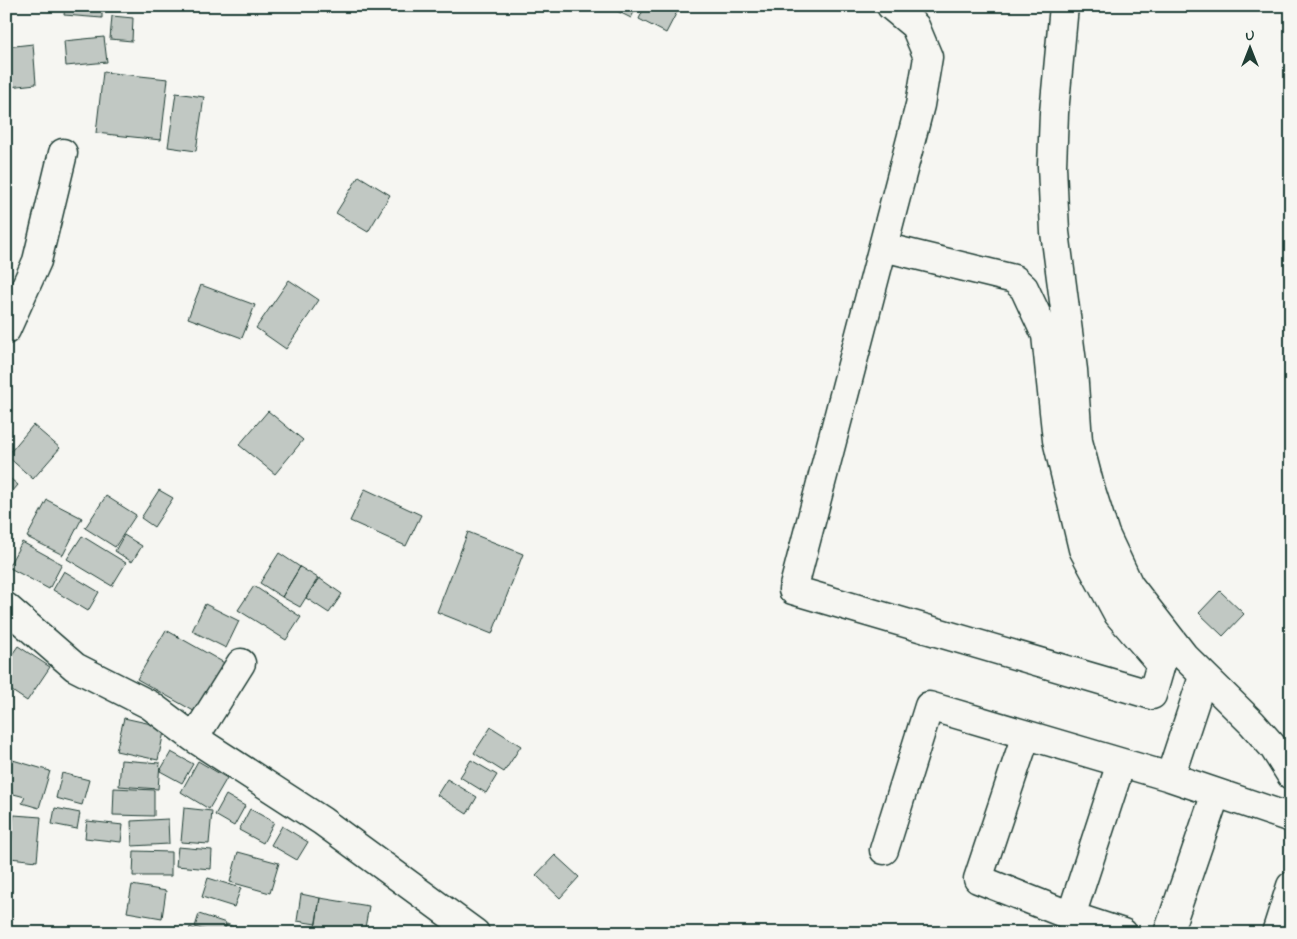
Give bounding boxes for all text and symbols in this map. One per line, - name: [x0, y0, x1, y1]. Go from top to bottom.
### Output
- north arrow: [1224, 22, 1274, 72]
- text: U: [1245, 27, 1255, 45]

